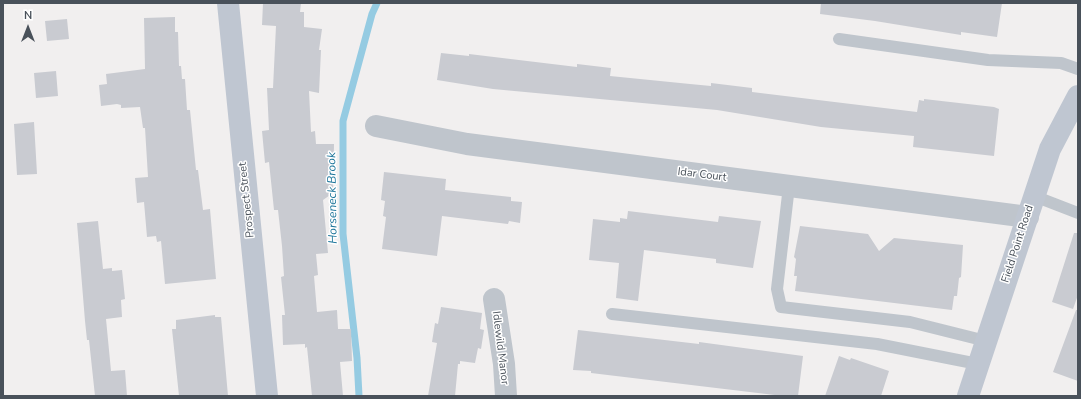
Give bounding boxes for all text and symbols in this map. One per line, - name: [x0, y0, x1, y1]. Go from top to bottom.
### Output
- north arrow: [8, 8, 48, 48]
- text: N: [24, 8, 32, 23]
- water label: Horseneck Brook: [325, 152, 341, 244]
- street label: Prospect Street: [236, 161, 258, 239]
- street label: Idar Court: [677, 165, 727, 185]
- street label: Field Point Road: [999, 204, 1037, 284]
- street label: Idlewild Manor: [489, 310, 511, 386]

